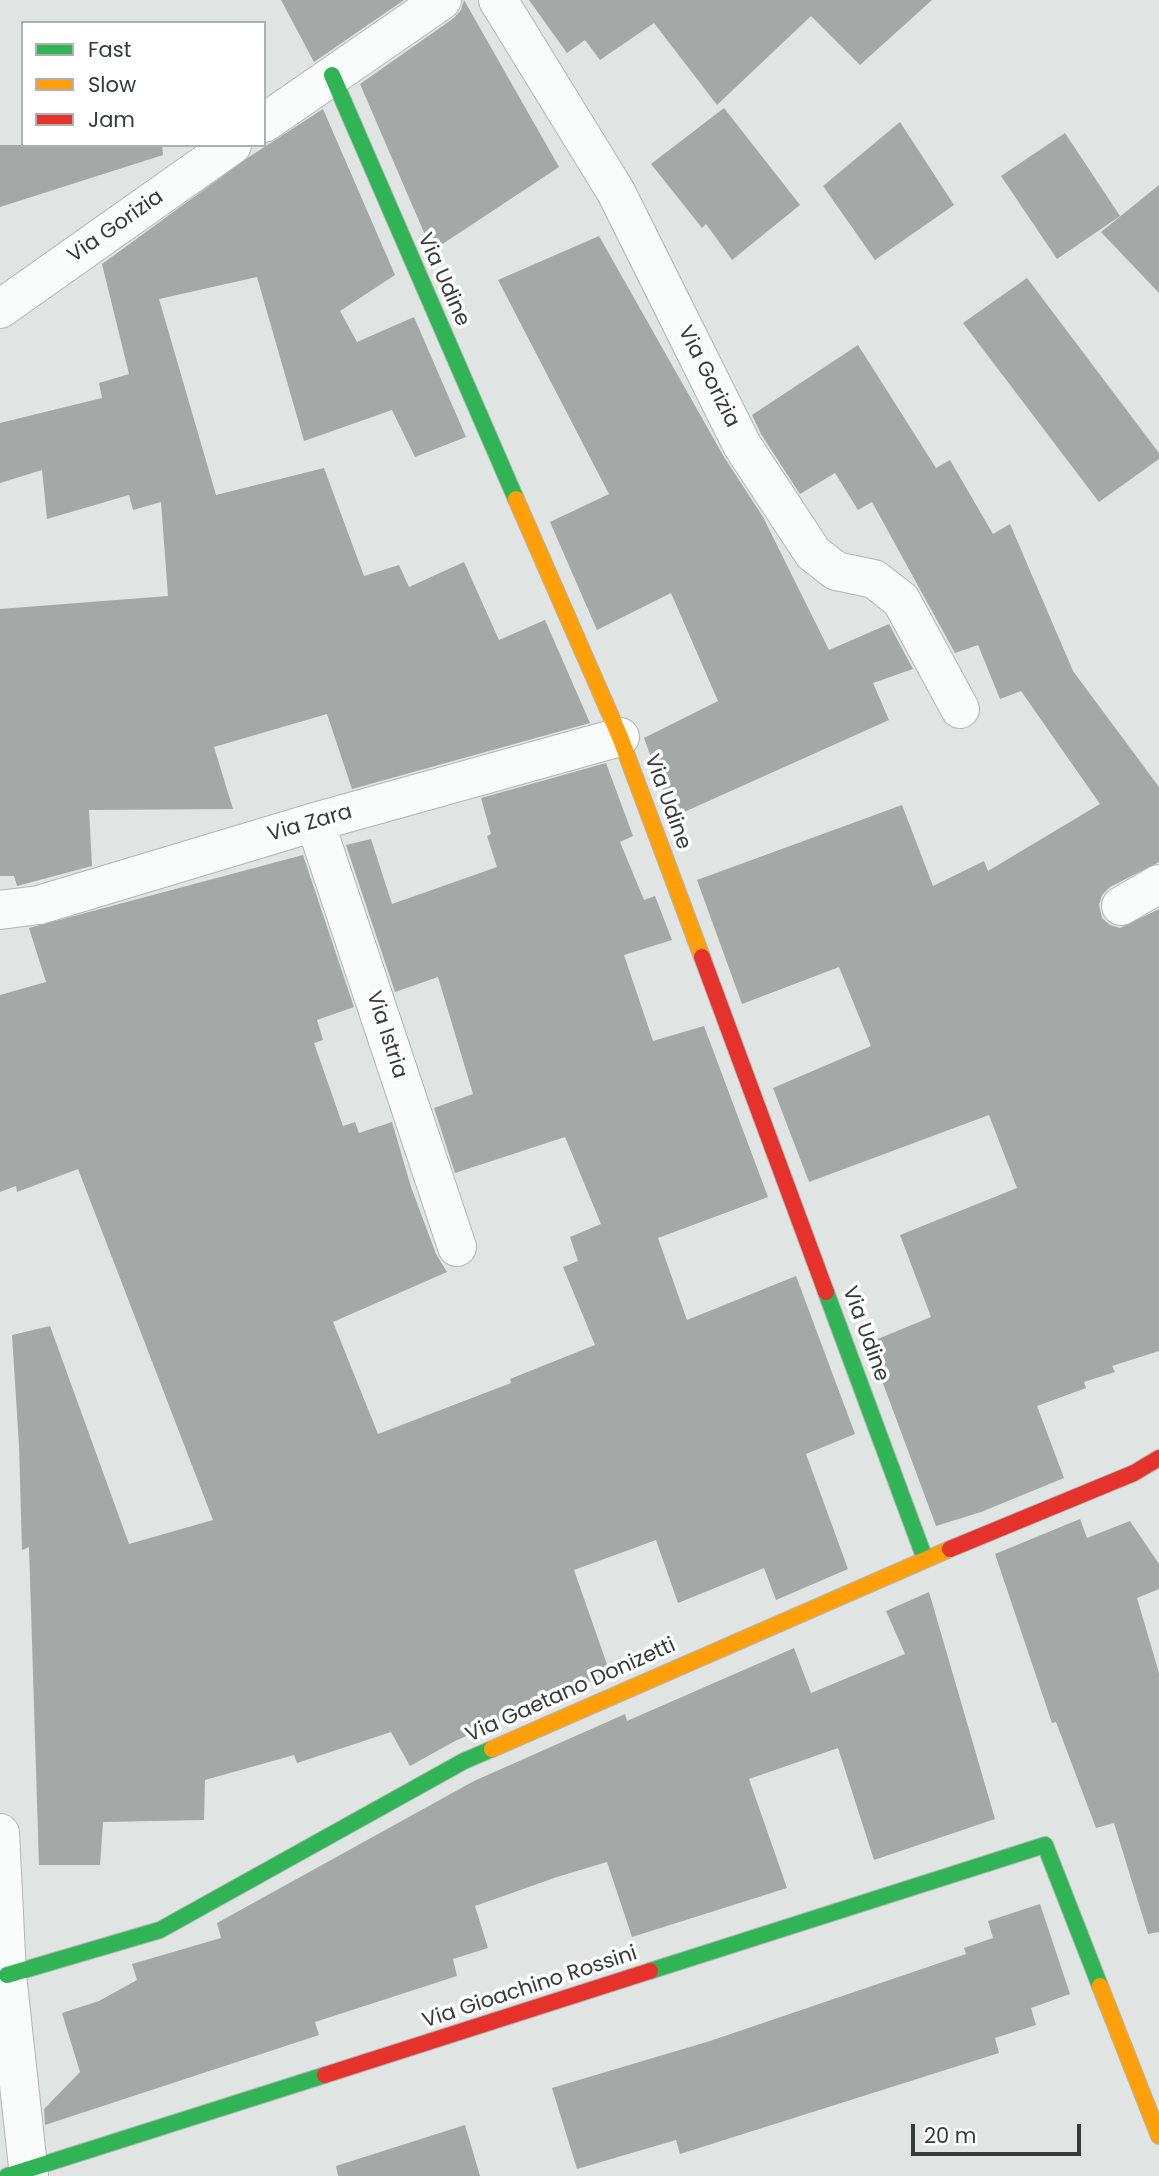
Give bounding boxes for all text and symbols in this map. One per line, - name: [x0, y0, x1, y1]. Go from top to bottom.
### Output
- legend: [21, 21, 266, 147]
- text: Fast: [88, 35, 131, 64]
- text: Slow: [88, 70, 136, 99]
- text: Jam: [88, 105, 135, 134]
- street label: Via Gorizia: [63, 185, 169, 269]
- street label: Via Udine: [411, 230, 475, 330]
- street label: Via Gorizia: [672, 322, 744, 432]
- street label: Via Udine: [638, 751, 696, 853]
- street label: Via Zara: [265, 800, 355, 848]
- street label: Via Istria: [360, 988, 412, 1082]
- street label: Via Udine: [836, 1283, 894, 1385]
- street label: Via Gaetano Donizetti: [462, 1633, 680, 1749]
- street label: Via Gioachino Rossini: [420, 1941, 640, 2035]
- scale bar: [914, 2110, 1084, 2154]
- text: 20 m: [924, 2121, 977, 2150]

